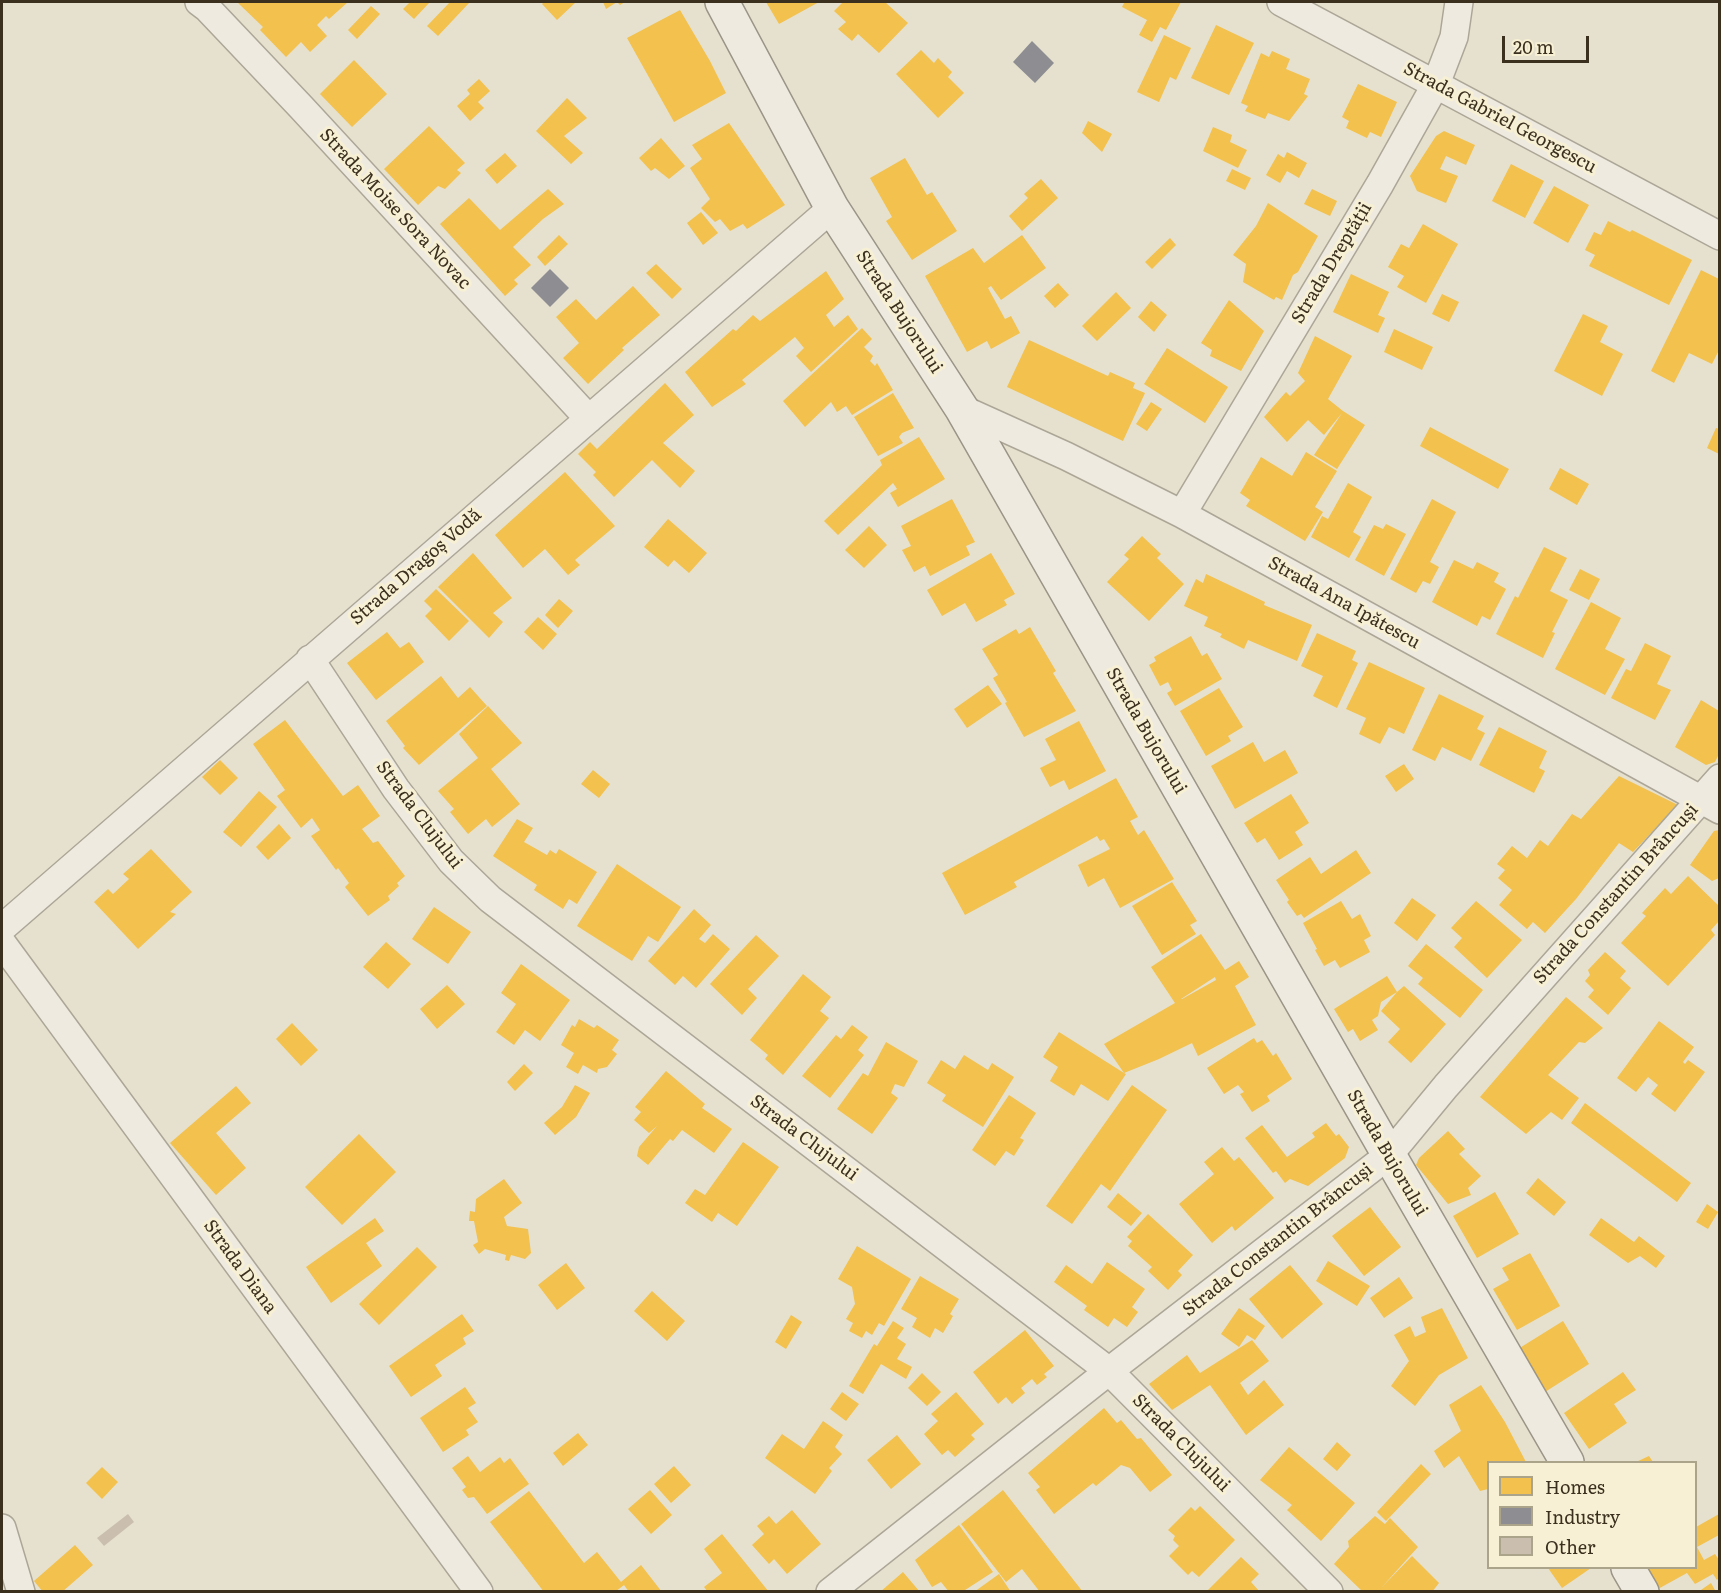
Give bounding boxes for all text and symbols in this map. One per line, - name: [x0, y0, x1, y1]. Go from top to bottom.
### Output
- scale bar: [1505, 24, 1592, 62]
- text: 20 m: [1513, 33, 1554, 60]
- street label: Strada Gabriel Georgescu: [1400, 58, 1600, 178]
- street label: Strada Moise Sora Novac: [315, 124, 475, 294]
- street label: Strada Dreptății: [1287, 198, 1377, 328]
- street label: Strada Bujorului: [851, 246, 947, 378]
- street label: Strada Dragoș Vodă: [346, 504, 486, 630]
- street label: Strada Ana Ipătescu: [1264, 552, 1424, 654]
- street label: Strada Bujorului: [1101, 664, 1191, 798]
- street label: Strada Clujului: [371, 757, 467, 873]
- street label: Strada Constantin Brâncuși: [1529, 799, 1703, 989]
- street label: Strada Bujorului: [1342, 1086, 1432, 1220]
- street label: Strada Clujului: [746, 1090, 862, 1186]
- street label: Strada Constantin Brâncuși: [1179, 1159, 1377, 1321]
- street label: Strada Diana: [199, 1216, 281, 1318]
- street label: Strada Clujului: [1128, 1390, 1234, 1496]
- legend: [1487, 1461, 1697, 1569]
- text: Homes: [1545, 1473, 1605, 1500]
- text: Industry: [1545, 1503, 1620, 1530]
- text: Other: [1545, 1533, 1595, 1560]

